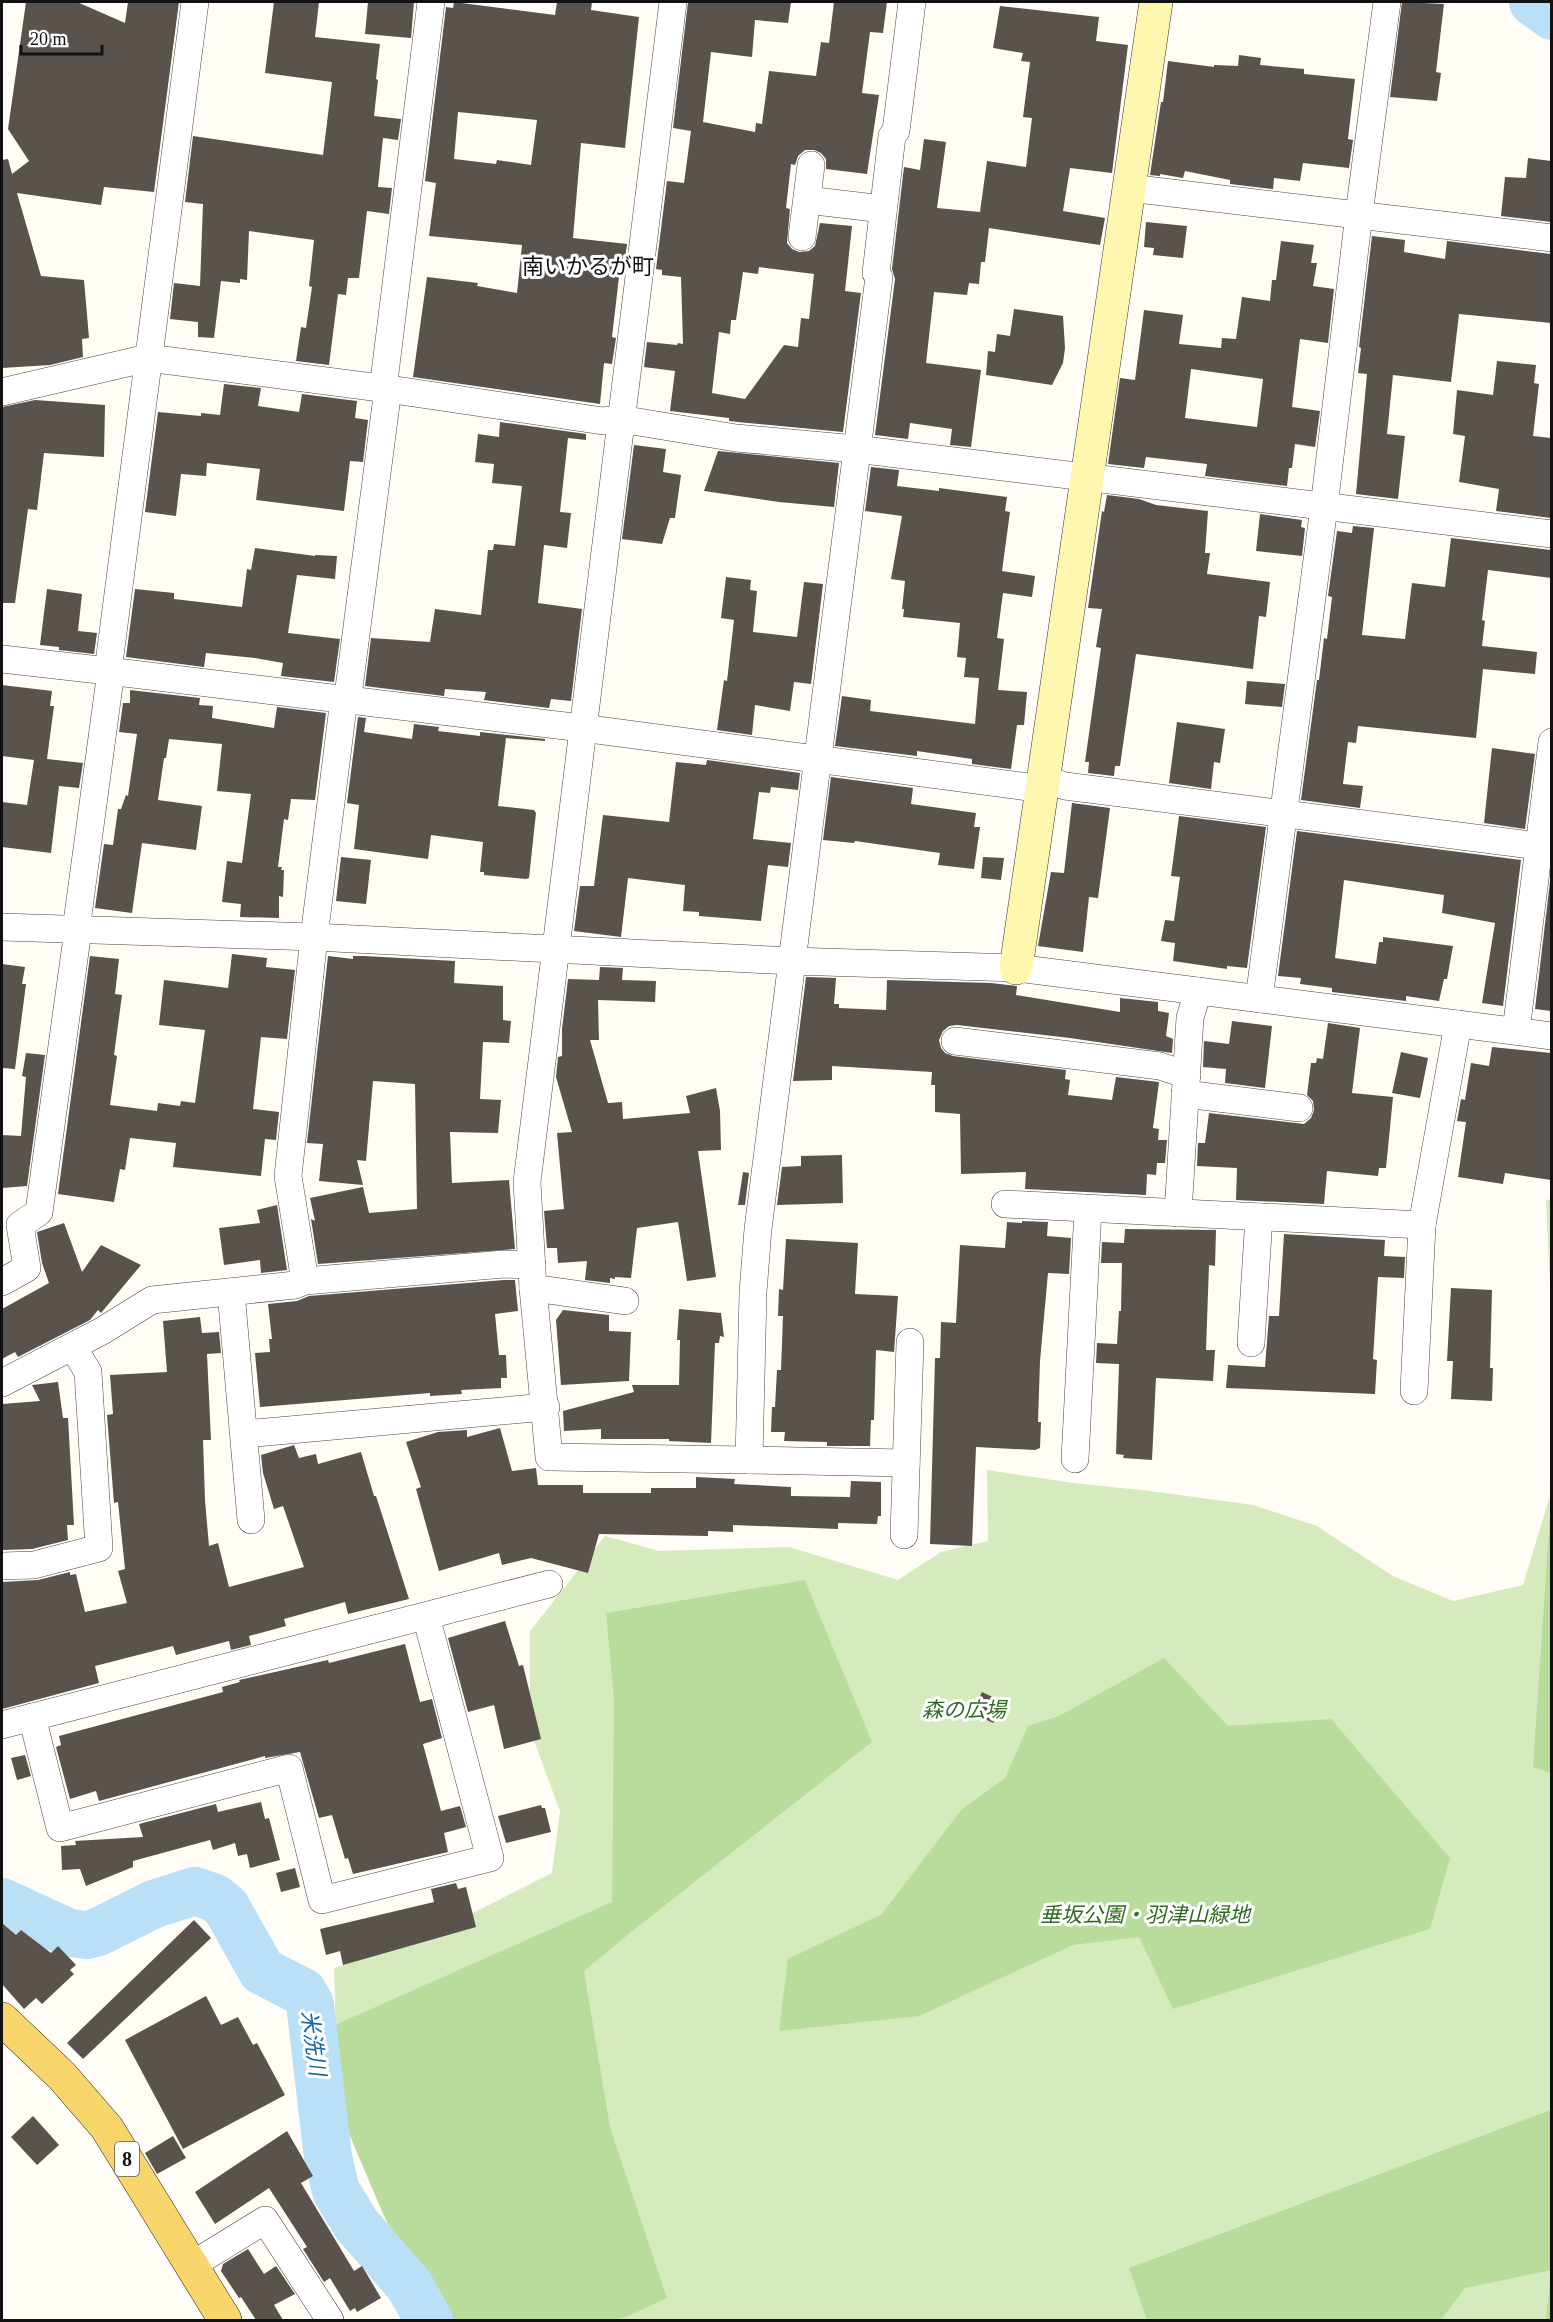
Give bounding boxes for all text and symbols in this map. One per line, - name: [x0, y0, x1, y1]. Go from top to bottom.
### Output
- scale bar: [21, 18, 102, 56]
- text: 20 m: [30, 29, 67, 49]
- district label: 南いかるが町: [522, 254, 654, 279]
- park label: 森の広場: [922, 1698, 1008, 1722]
- park label: 垂坂公園・羽津山緑地: [1040, 1903, 1252, 1927]
- water label: 米洗川: [297, 2009, 331, 2079]
- road number: 8: [115, 2142, 139, 2176]

